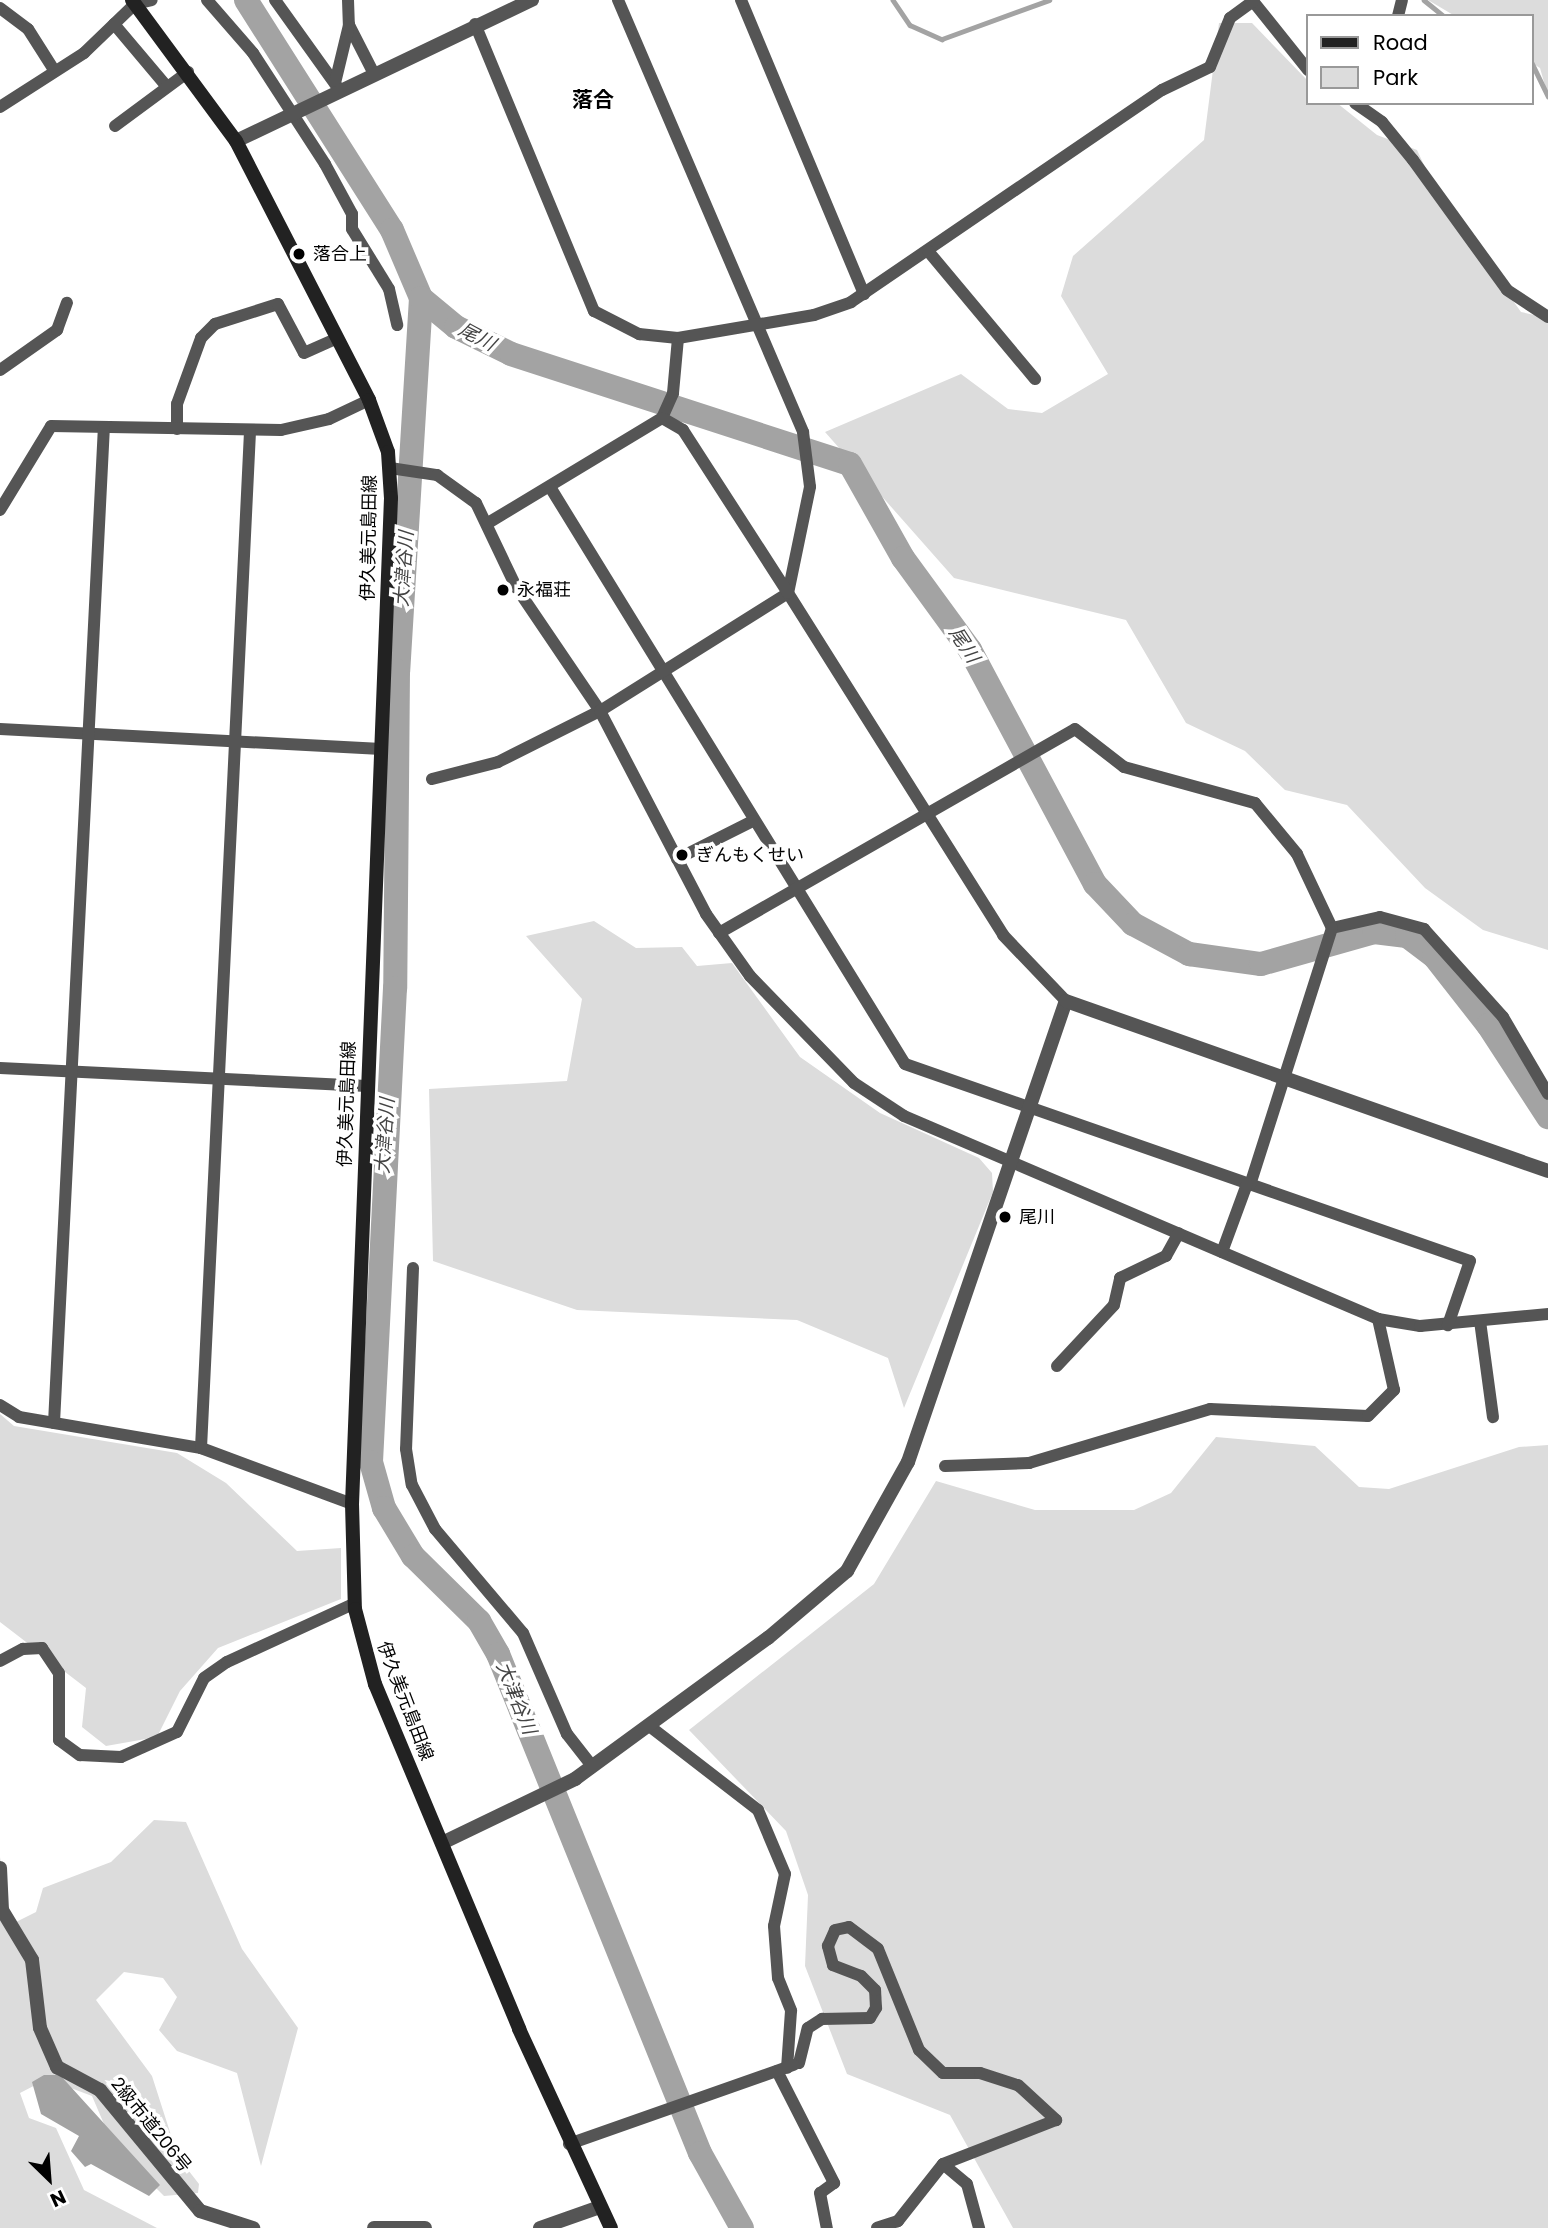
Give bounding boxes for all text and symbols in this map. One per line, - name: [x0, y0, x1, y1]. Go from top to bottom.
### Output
- legend: [1306, 14, 1534, 105]
- text: Road: [1373, 28, 1428, 57]
- text: Park: [1373, 63, 1418, 92]
- district label: 落合: [572, 87, 614, 113]
- place label: 落合上: [313, 243, 367, 265]
- marker: 落合上: [291, 246, 307, 262]
- water label: 尾川: [455, 318, 499, 356]
- street label: 伊久美元島田線: [357, 475, 381, 601]
- water label: 大津谷川: [390, 530, 418, 608]
- place label: 永福荘: [517, 579, 571, 601]
- marker: 永福荘: [495, 582, 511, 598]
- water label: 尾川: [944, 623, 984, 667]
- place label: ぎんもくせい: [696, 844, 804, 866]
- marker: ぎんもくせい: [674, 847, 690, 863]
- street label: 伊久美元島田線: [334, 1041, 360, 1167]
- water label: 大津谷川: [371, 1097, 399, 1175]
- place label: 尾川: [1019, 1206, 1055, 1228]
- marker: 尾川: [997, 1209, 1013, 1225]
- street label: 伊久美元島田線: [372, 1638, 438, 1764]
- water label: 大津谷川: [491, 1658, 541, 1738]
- street label: 2級市道206号: [106, 2073, 196, 2177]
- north arrow: [14, 2144, 84, 2214]
- text: N: [46, 2183, 70, 2214]

